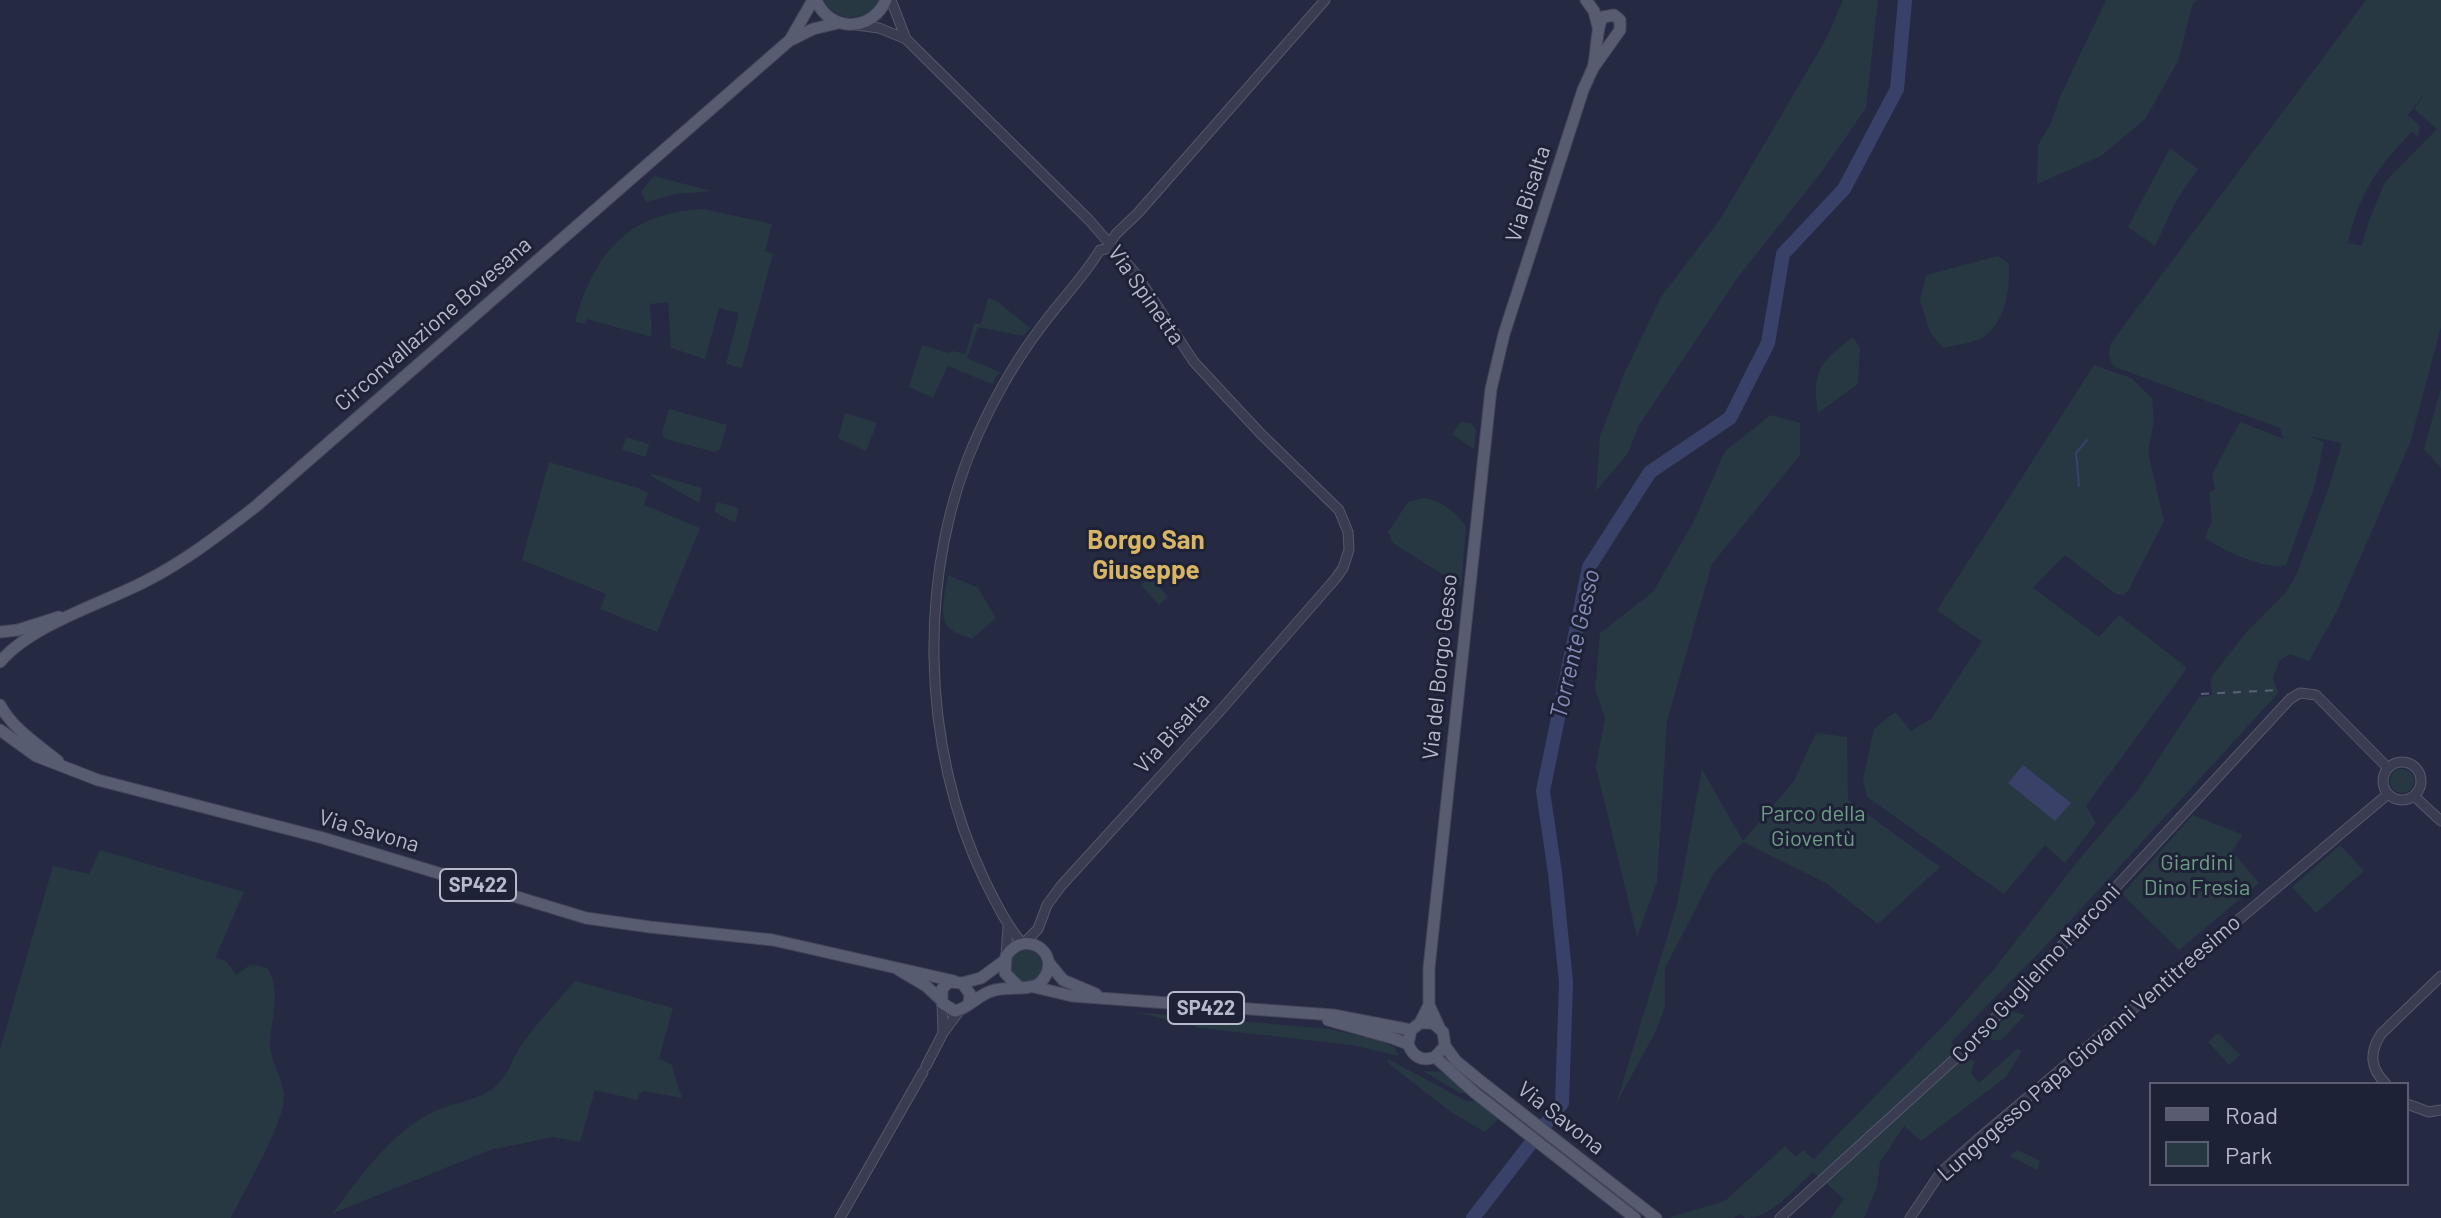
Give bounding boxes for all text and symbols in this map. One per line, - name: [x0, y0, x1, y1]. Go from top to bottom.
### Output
- street label: Via Bisalta: [1500, 142, 1556, 246]
- street label: Circonvallazione Bovesana: [329, 231, 537, 417]
- street label: Via Spinetta: [1102, 240, 1190, 350]
- district label: Borgo San Giuseppe: [1087, 524, 1205, 586]
- water label: Torrente Gesso: [1544, 567, 1606, 721]
- street label: Via del Borgo Gesso: [1417, 573, 1463, 761]
- street label: Via Bisalta: [1129, 687, 1215, 779]
- park label: Parco della Gioventù: [1761, 801, 1865, 852]
- street label: Via Savona: [316, 804, 422, 858]
- park label: Giardini Dino Fresia: [2144, 850, 2250, 902]
- road number: SP422: [440, 869, 516, 901]
- street label: Corso Guglielmo Marconi: [1946, 878, 2126, 1068]
- street label: Lungogesso Papa Giovanni Ventitreesimo: [1932, 909, 2246, 1187]
- road number: SP422: [1168, 992, 1244, 1024]
- street label: Via Savona: [1512, 1076, 1610, 1160]
- legend: [2149, 1082, 2409, 1186]
- text: Road: [2225, 1100, 2278, 1129]
- text: Park: [2225, 1140, 2272, 1169]

